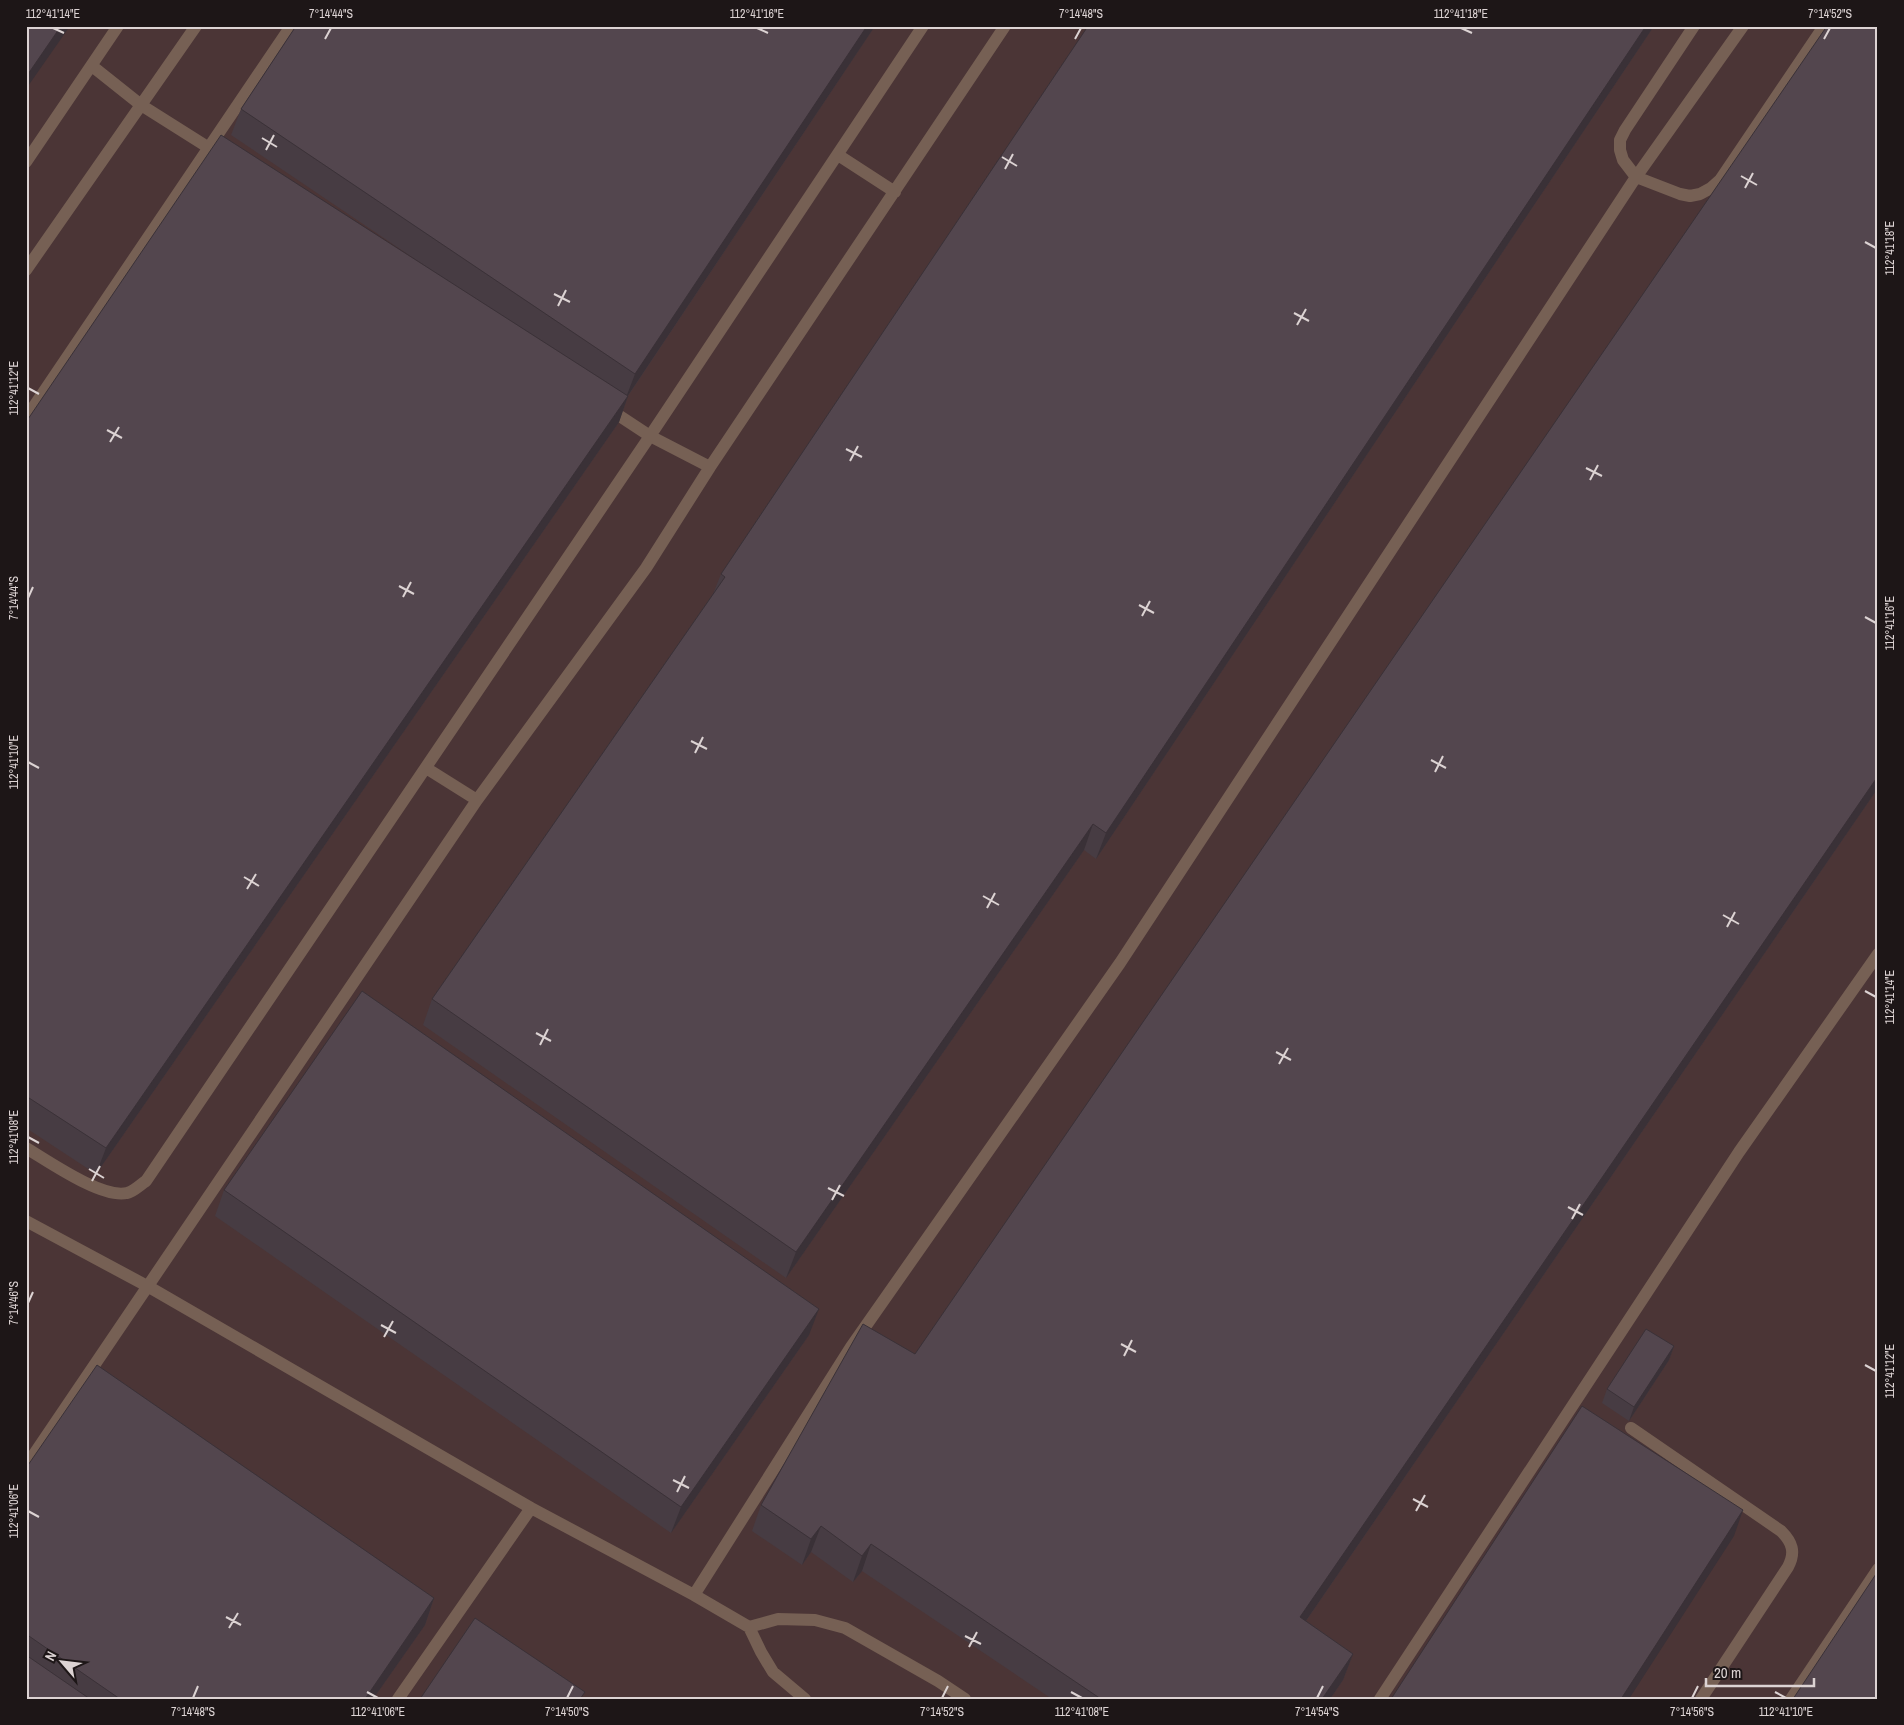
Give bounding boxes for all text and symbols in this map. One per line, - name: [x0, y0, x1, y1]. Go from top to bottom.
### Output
- text: 112°41'14"E: [26, 6, 80, 22]
- text: 7°14'44"S: [309, 6, 353, 22]
- text: 112°41'16"E: [730, 6, 784, 22]
- text: 7°14'48"S: [1059, 6, 1103, 22]
- text: 112°41'18"E: [1434, 6, 1488, 22]
- text: 7°14'52"S: [1808, 6, 1852, 22]
- text: 112°41'18"E: [1882, 221, 1898, 275]
- text: 112°41'12"E: [6, 361, 22, 415]
- text: 7°14'44"S: [6, 576, 22, 620]
- text: 112°41'16"E: [1882, 596, 1898, 650]
- text: 112°41'10"E: [6, 735, 22, 789]
- text: 112°41'14"E: [1882, 970, 1898, 1024]
- text: 112°41'08"E: [6, 1110, 22, 1164]
- text: 7°14'46"S: [6, 1281, 22, 1325]
- text: 112°41'12"E: [1882, 1344, 1898, 1398]
- text: 112°41'06"E: [6, 1484, 22, 1538]
- north arrow: [38, 1638, 88, 1688]
- text: N: [41, 1648, 60, 1664]
- scale bar: [1706, 1655, 1814, 1687]
- text: 20 m: [1714, 1662, 1741, 1683]
- text: 7°14'48"S: [171, 1704, 215, 1720]
- text: 112°41'06"E: [351, 1704, 405, 1720]
- text: 7°14'50"S: [545, 1704, 589, 1720]
- text: 7°14'52"S: [920, 1704, 964, 1720]
- text: 112°41'08"E: [1055, 1704, 1109, 1720]
- text: 7°14'54"S: [1295, 1704, 1339, 1720]
- text: 7°14'56"S: [1670, 1704, 1714, 1720]
- text: 112°41'10"E: [1759, 1704, 1813, 1720]

